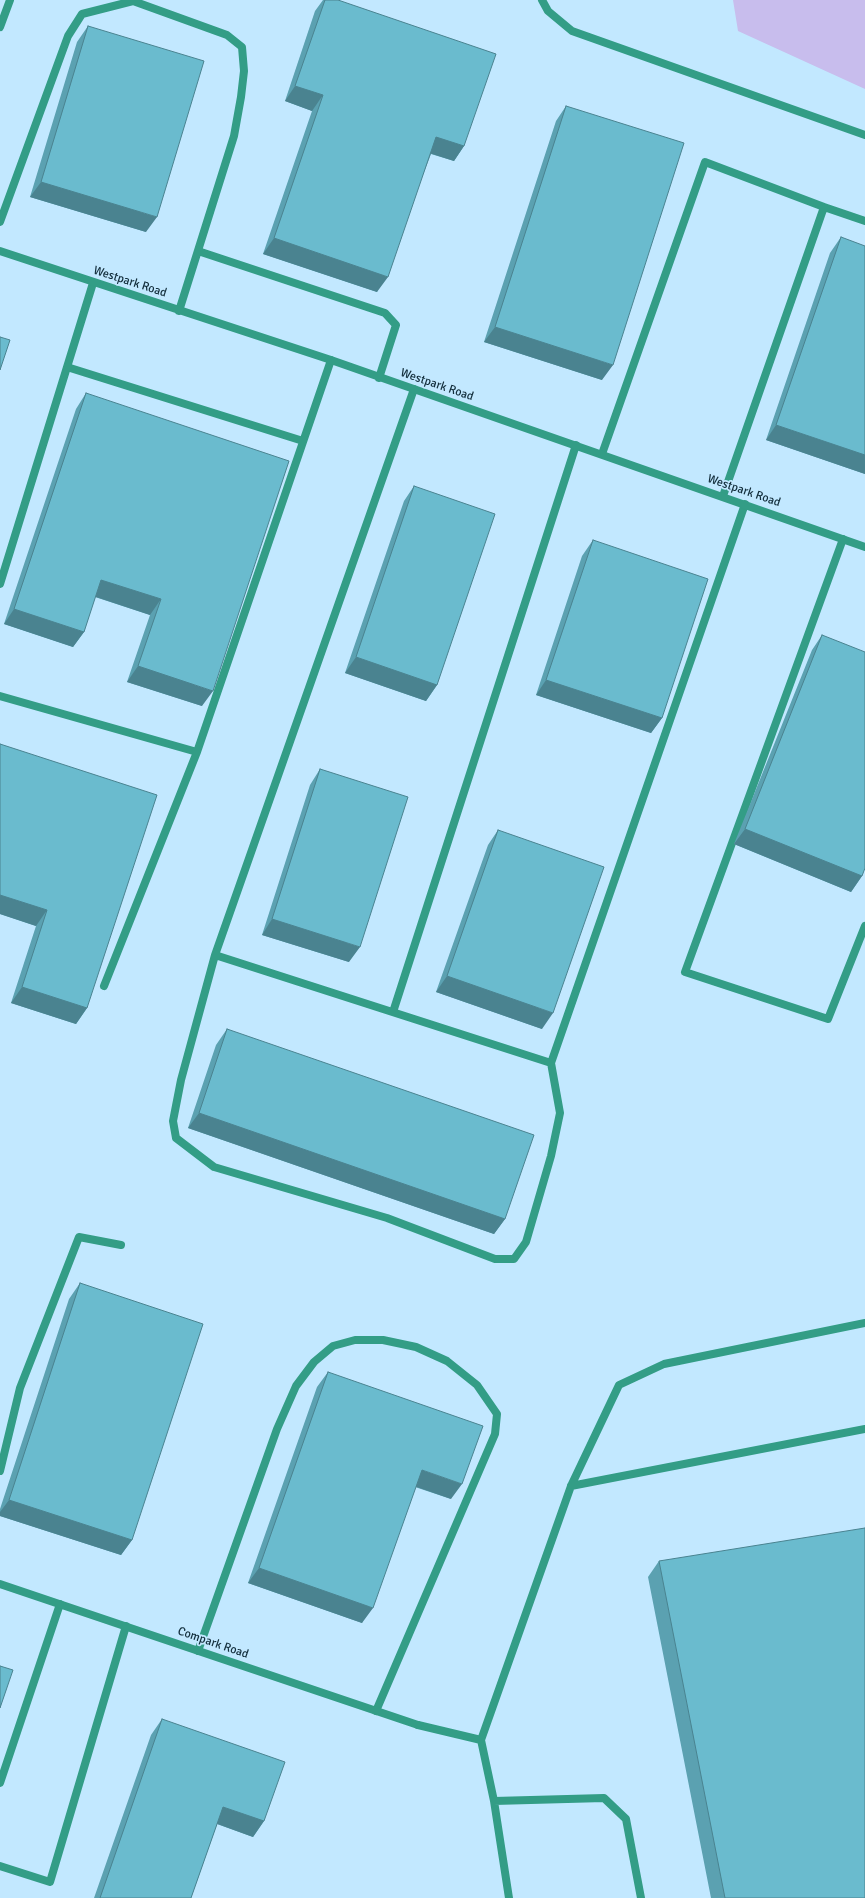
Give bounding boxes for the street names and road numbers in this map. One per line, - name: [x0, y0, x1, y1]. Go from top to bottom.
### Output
- street label: Westpark Road: [91, 263, 169, 301]
- street label: Westpark Road: [399, 366, 475, 404]
- street label: Westpark Road: [706, 472, 782, 510]
- street label: Compark Road: [176, 1624, 250, 1662]

